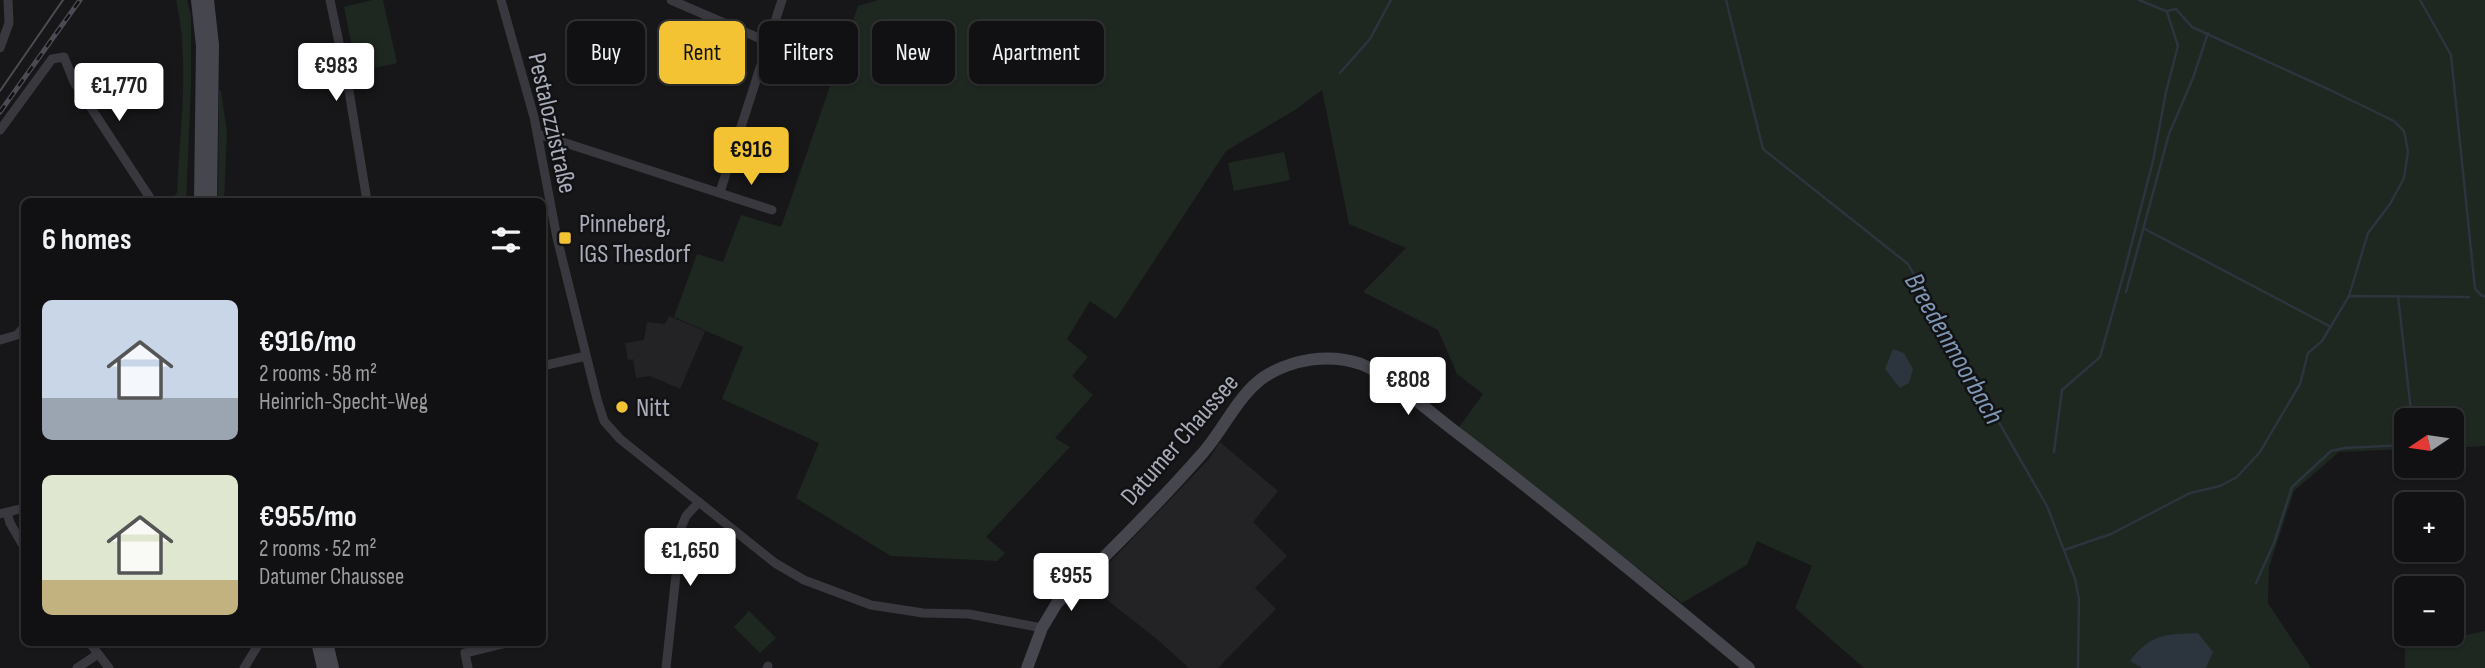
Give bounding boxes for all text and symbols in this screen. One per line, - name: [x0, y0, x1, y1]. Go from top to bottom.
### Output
- chip: Buy: [567, 21, 645, 84]
- chip: Rent: [659, 21, 745, 84]
- chip: Filters: [759, 21, 858, 84]
- chip: New: [872, 21, 955, 84]
- chip: Apartment: [969, 21, 1104, 84]
- pin: €983: [295, 43, 377, 103]
- street label: Pestalozzistraße: [520, 50, 583, 197]
- text: €983: [314, 52, 358, 80]
- pin: €1,770: [62, 64, 176, 123]
- text: €1,770: [90, 72, 148, 100]
- pin: €916: [710, 128, 792, 187]
- text: €916: [730, 136, 772, 164]
- place label: Pinneberg, IGS Thesdorf: [579, 209, 691, 270]
- icon: filters: [487, 221, 525, 259]
- text: 6 homes: [42, 222, 131, 258]
- marker: Pinneberg, IGS Thesdorf: [557, 230, 573, 246]
- water label: Breedenmoorbach: [1897, 267, 2010, 430]
- text: €916/mo: [259, 324, 356, 360]
- icon: home: [98, 328, 182, 412]
- pin: €808: [1367, 358, 1449, 417]
- text: 2 rooms · 58 m²: [259, 360, 377, 388]
- text: €808: [1386, 366, 1430, 394]
- street label: Datumer Chaussee: [1115, 368, 1246, 512]
- text: Heinrich-Specht-Weg: [259, 388, 428, 416]
- place label: Nitt: [636, 393, 670, 424]
- marker: Nitt: [614, 399, 630, 415]
- north arrow: [2394, 408, 2464, 478]
- map controls: [2394, 408, 2464, 646]
- button: +: [2394, 492, 2464, 562]
- text: €955/mo: [259, 499, 357, 535]
- icon: home: [98, 503, 182, 587]
- pin: €1,650: [633, 528, 747, 588]
- text: 2 rooms · 52 m²: [259, 535, 377, 563]
- text: €1,650: [661, 537, 719, 565]
- pin: €955: [1030, 554, 1112, 613]
- text: €955: [1050, 562, 1092, 590]
- text: Datumer Chaussee: [259, 563, 404, 591]
- button: −: [2394, 576, 2464, 646]

